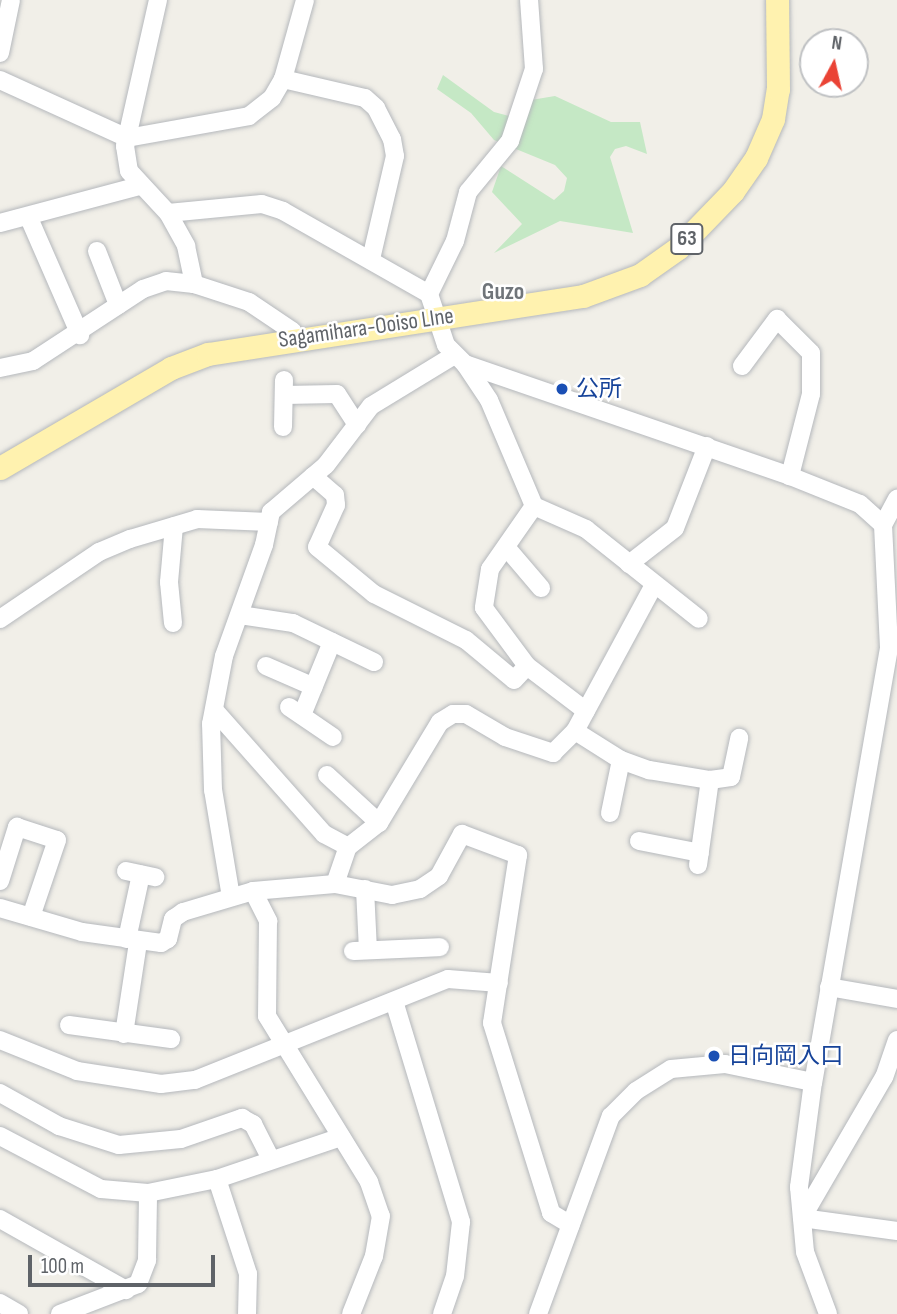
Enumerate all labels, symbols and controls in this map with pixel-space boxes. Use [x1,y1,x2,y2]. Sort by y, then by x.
north arrow [799,28,869,98]
text: N [830,32,843,56]
road number: 63 [670,222,704,256]
district label: Guzo [482,278,524,306]
street label: Sagamihara-Ooiso LIne [277,302,455,354]
place label: 公所 [576,375,622,403]
marker: 公所 [554,381,570,397]
place label: 日向岡入口 [728,1042,843,1070]
marker: 日向岡入口 [706,1048,722,1064]
scale bar [32,1240,219,1284]
text: 100 m [41,1254,84,1279]

